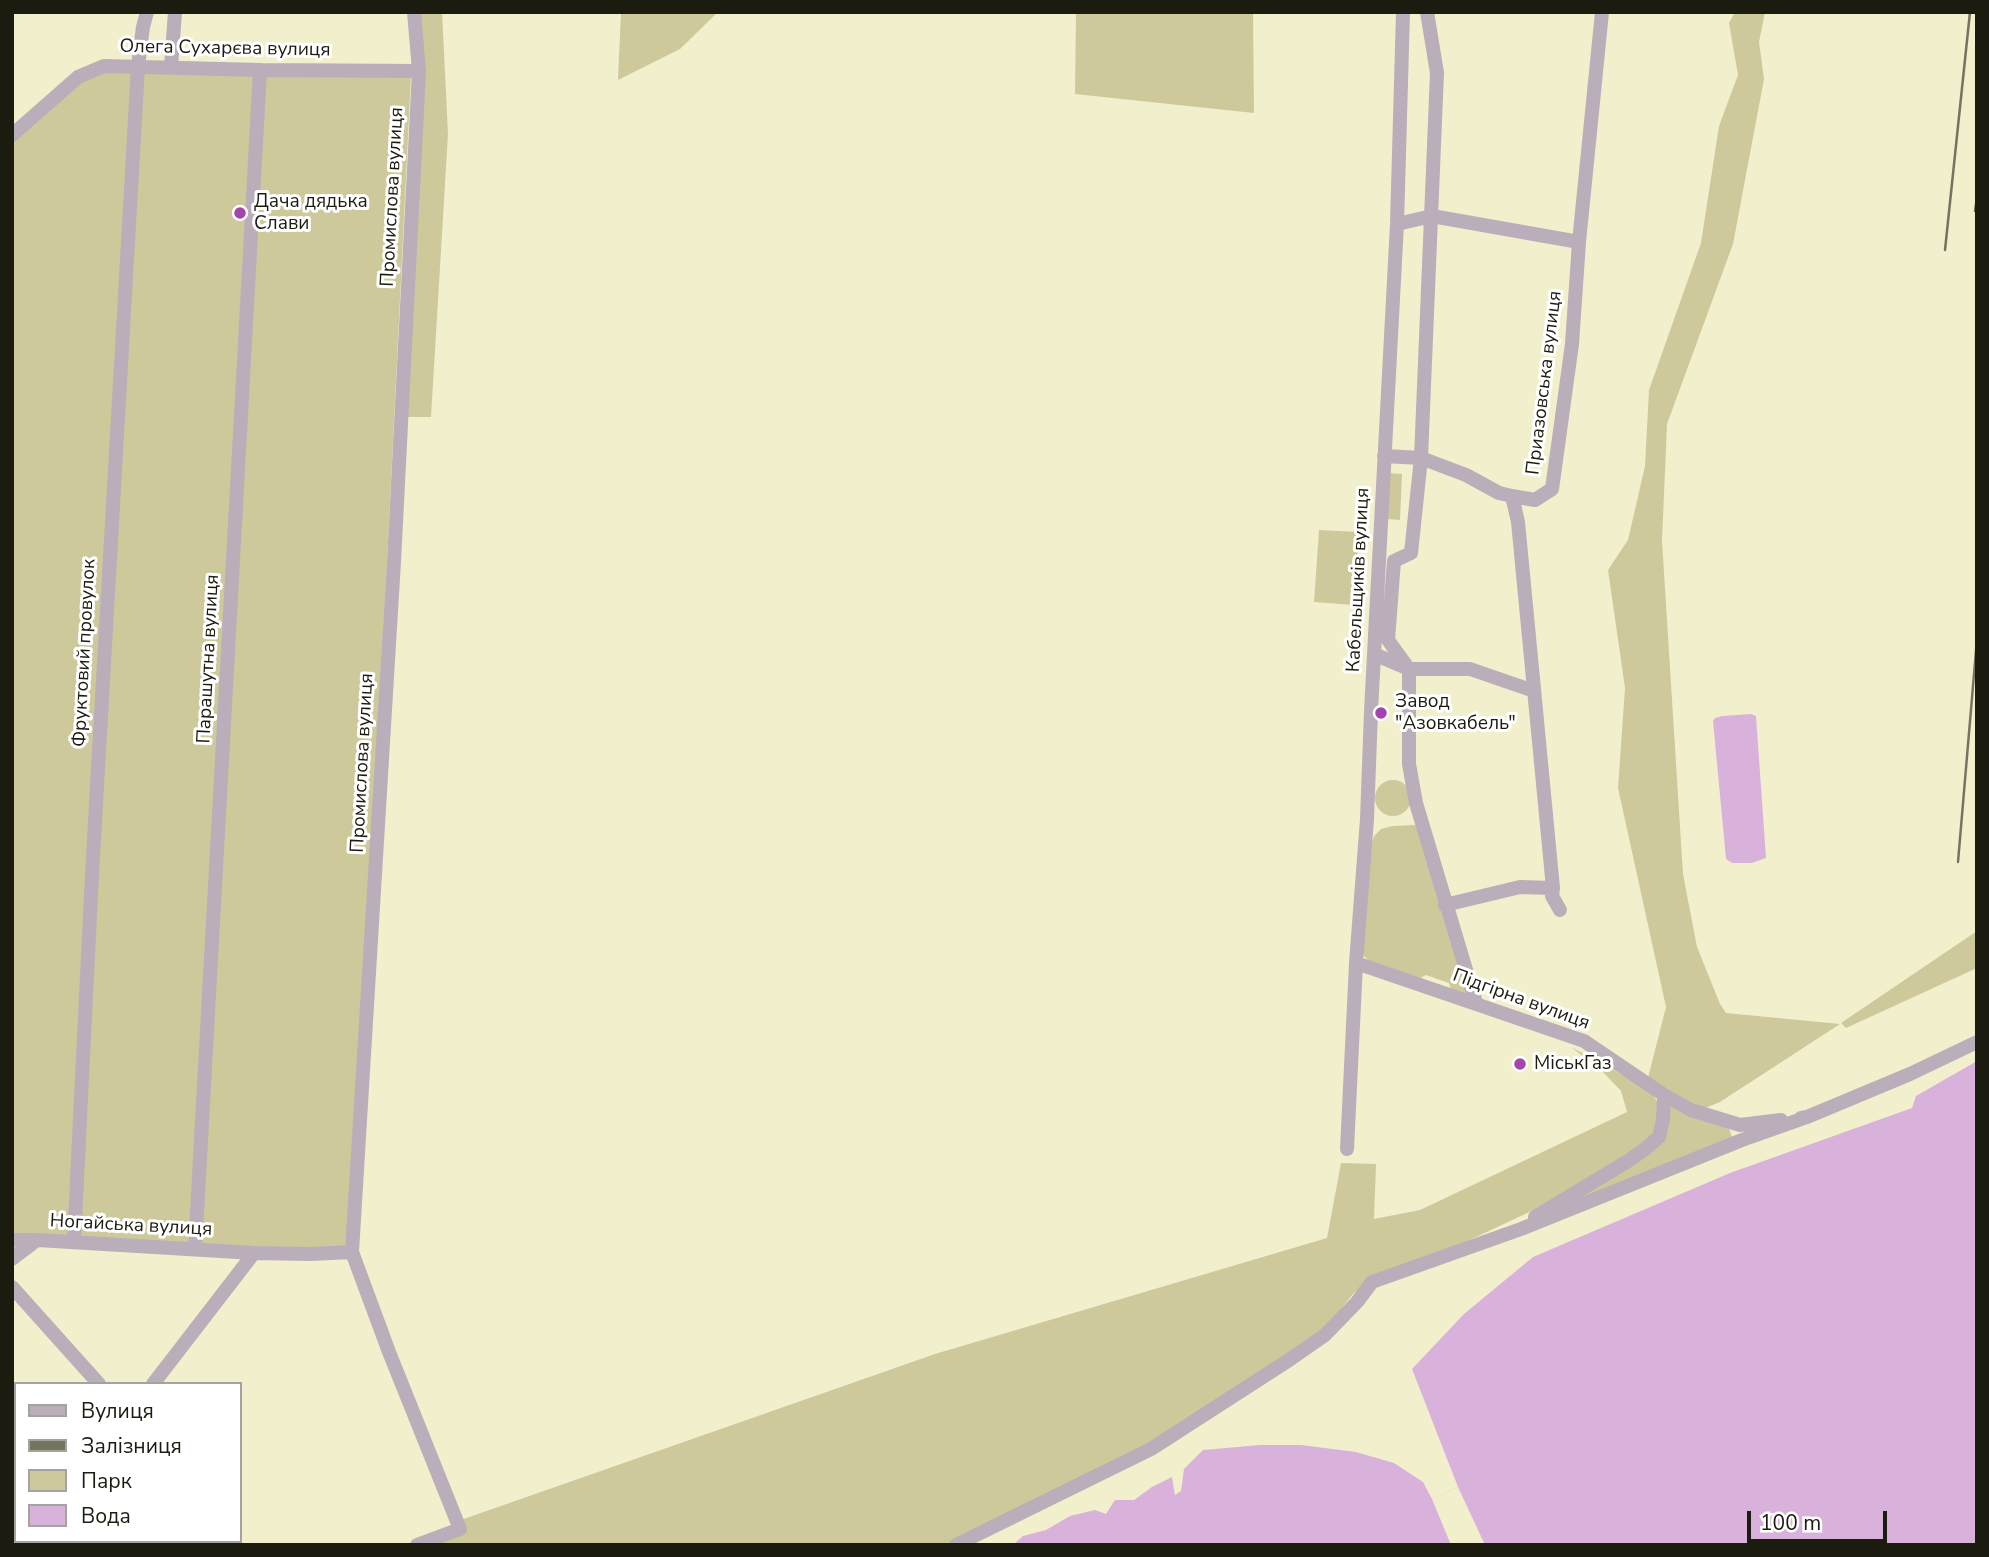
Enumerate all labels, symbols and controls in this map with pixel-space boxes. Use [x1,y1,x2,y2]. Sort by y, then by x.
street label: Олега Сухарєва вулиця [119,36,331,62]
street label: Промислова вулиця [377,107,409,287]
place label: Дача дядька Слави [254,191,368,235]
marker: Дача дядька Слави [232,205,248,221]
street label: Приазовська вулиця [1522,290,1568,476]
street label: Кабельщиків вулиця [1343,487,1375,673]
street label: Фруктовий провулок [69,558,101,748]
street label: Парашутна вулиця [193,574,225,744]
street label: Промислова вулиця [347,673,379,853]
place label: Завод "Азовкабель" [1395,691,1516,735]
marker: Завод "Азовкабель" [1373,705,1389,721]
street label: Підгірна вулиця [1449,965,1593,1035]
place label: МіськГаз [1534,1053,1611,1075]
marker: МіськГаз [1512,1056,1528,1072]
street label: Ногайська вулиця [49,1210,213,1242]
legend [14,1382,242,1543]
text: Вулиця [81,1397,154,1425]
text: Залізниця [81,1432,182,1460]
text: Парк [81,1467,132,1495]
scale bar [1751,1498,1891,1542]
text: Вода [81,1502,131,1530]
text: 100 m [1760,1509,1821,1537]

